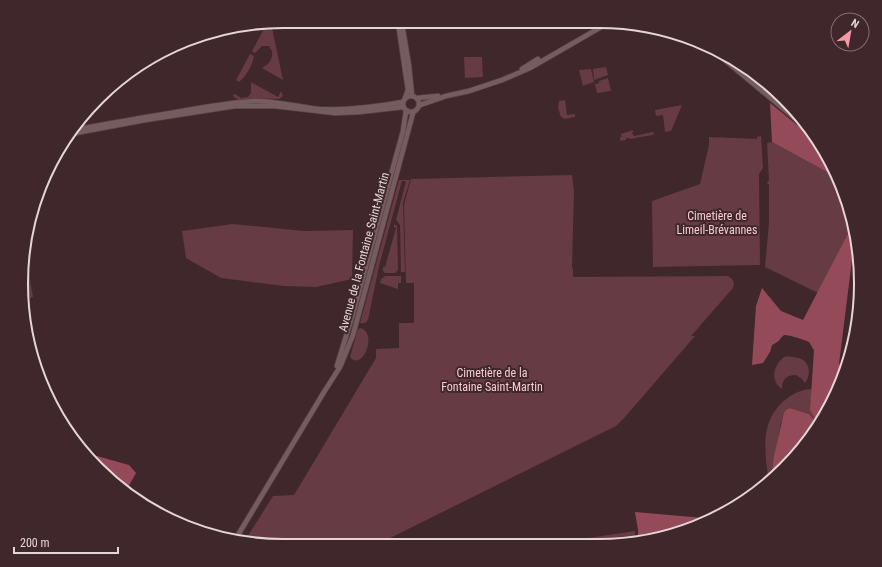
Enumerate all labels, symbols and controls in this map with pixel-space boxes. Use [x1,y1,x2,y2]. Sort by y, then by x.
north arrow [830,12,870,52]
text: N [849,17,861,31]
street label: Avenue de la Fontaine Saint-Martin [336,171,392,333]
park label: Cimetière de Limeil-Brévannes [677,209,757,237]
park label: Cimetière de la Fontaine Saint-Martin [441,366,543,394]
scale bar [14,529,118,555]
text: 200 m [20,536,50,550]

